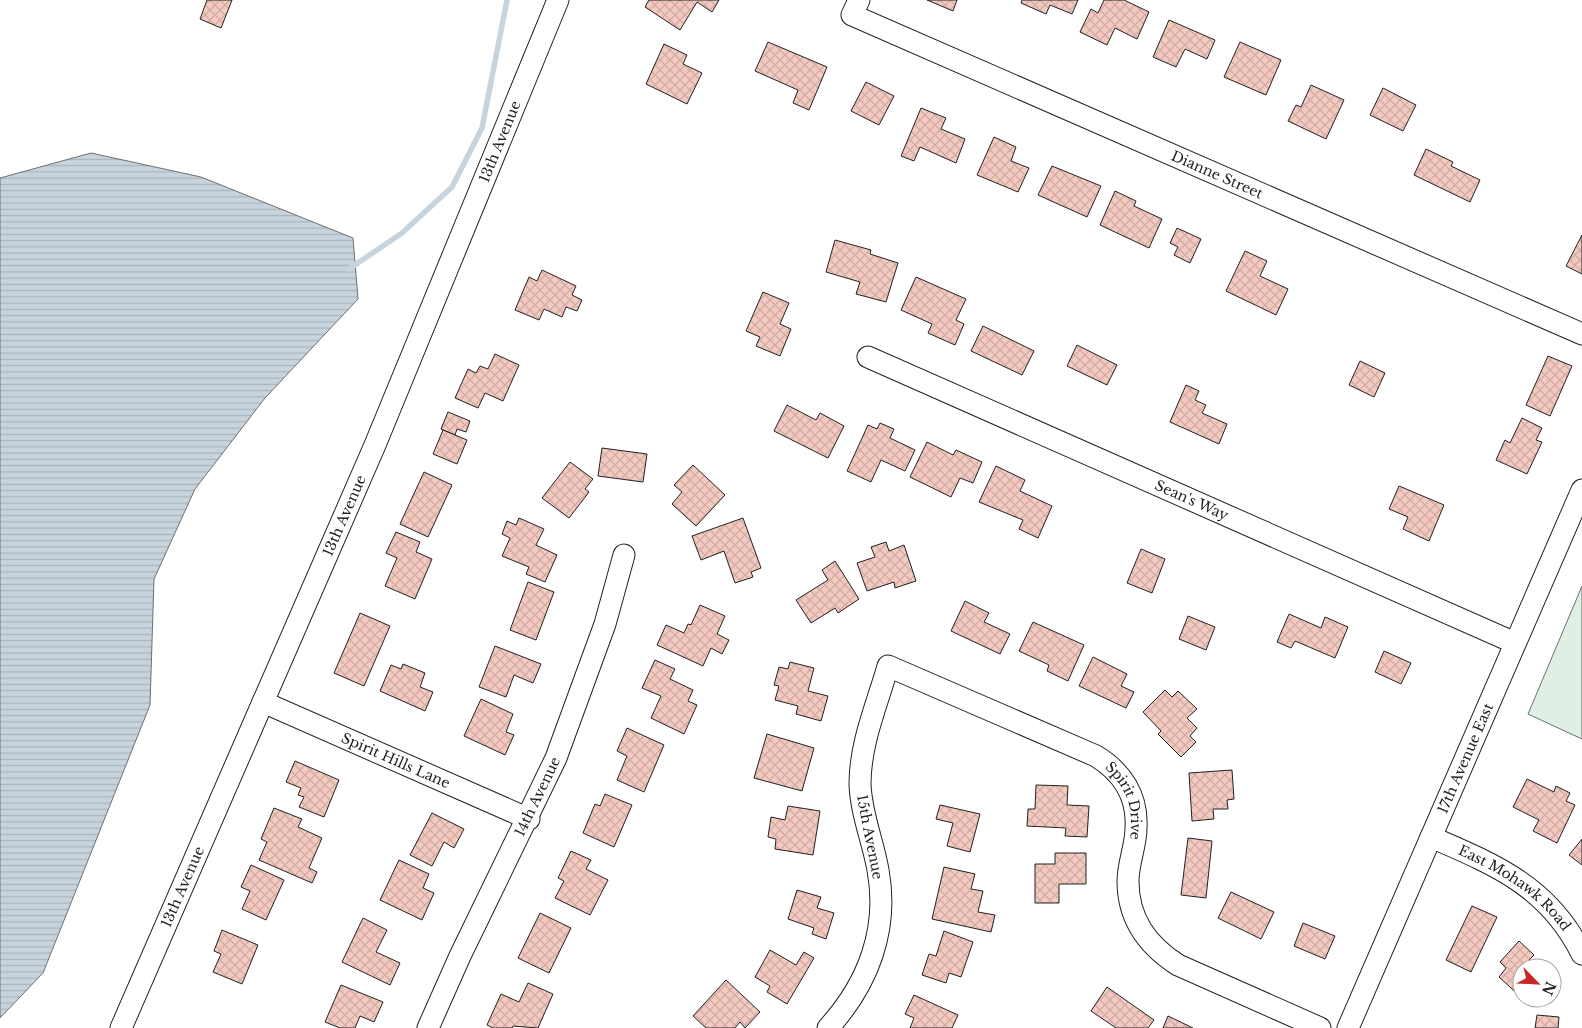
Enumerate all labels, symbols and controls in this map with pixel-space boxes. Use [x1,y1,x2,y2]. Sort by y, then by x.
street label: 13th Avenue [475,98,525,185]
street label: Dianne Street [1168,147,1266,203]
street label: 13th Avenue [319,472,370,559]
street label: Sean's Way [1152,476,1231,524]
street label: 17th Avenue East [1433,700,1497,816]
street label: Spirit Hills Lane [339,729,453,792]
street label: 14th Avenue [510,754,564,839]
street label: Spirit Drive [1102,758,1145,841]
street label: 15th Avenue [853,793,887,881]
street label: East Mohawk Road [1456,841,1575,935]
street label: 13th Avenue [157,844,208,930]
north arrow [1512,958,1562,1008]
text: N [1538,979,1560,998]

